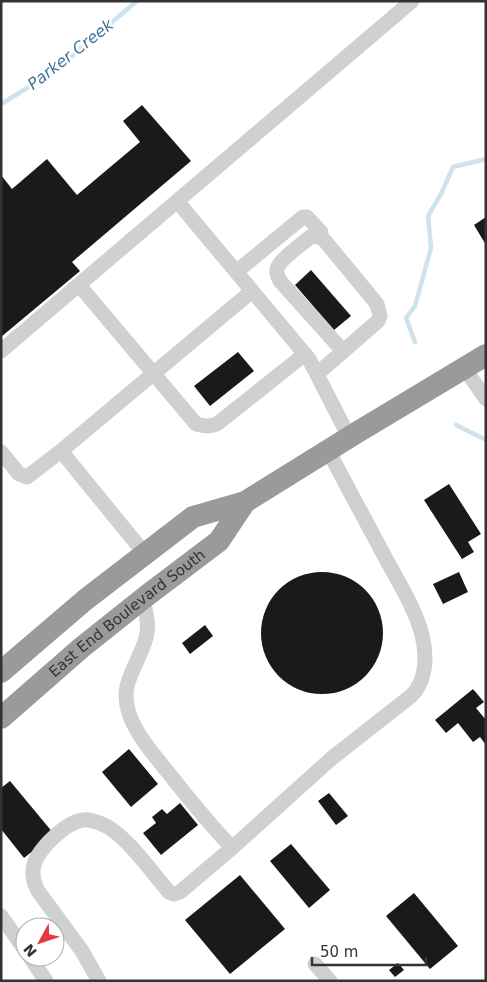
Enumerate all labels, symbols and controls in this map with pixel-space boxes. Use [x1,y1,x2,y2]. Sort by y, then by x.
water label: Parker Creek [24,15,118,94]
street label: East End Boulevard South [45,546,209,681]
north arrow [15,917,65,967]
scale bar [312,934,426,966]
text: N [20,941,40,960]
text: 50 m [320,943,358,961]

